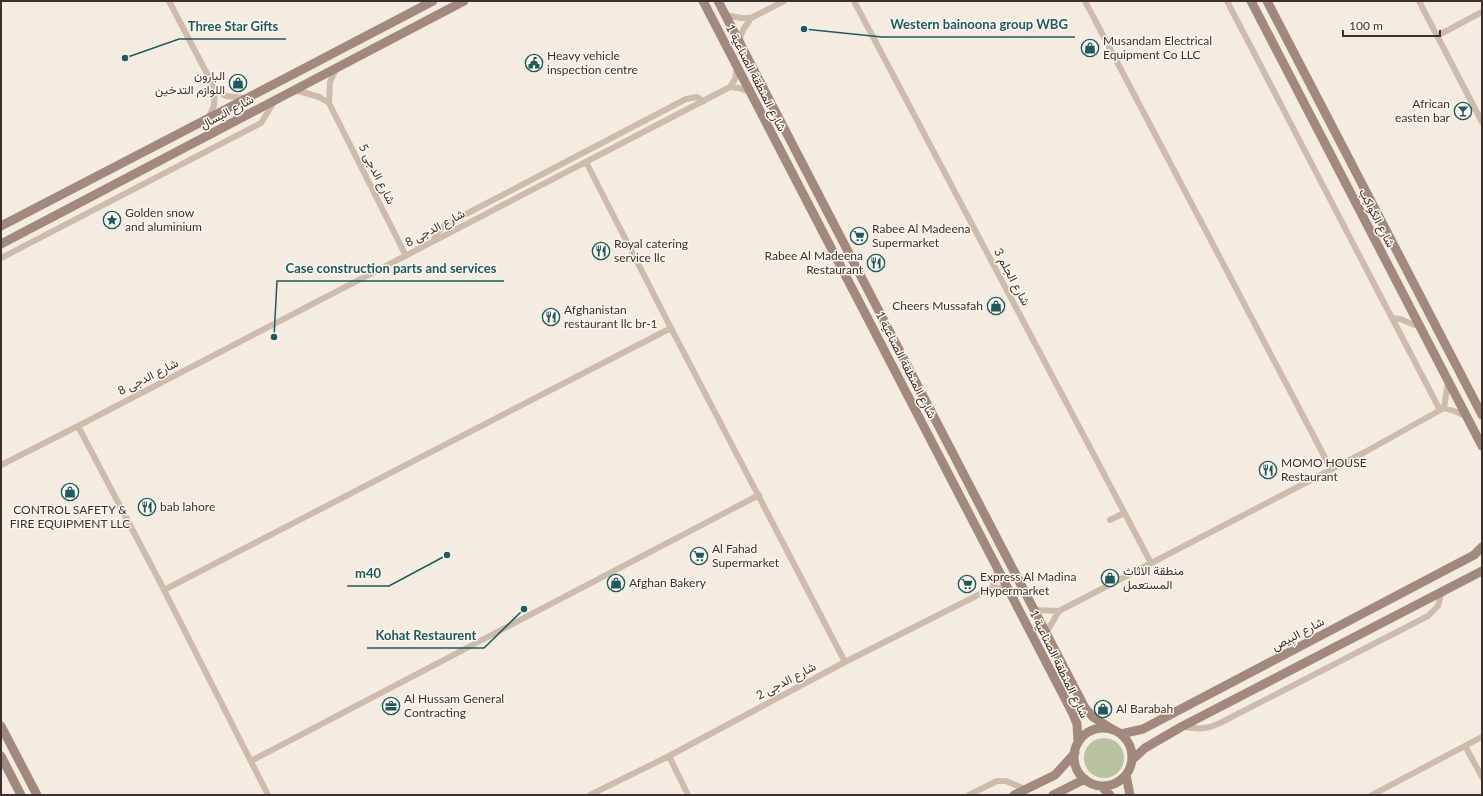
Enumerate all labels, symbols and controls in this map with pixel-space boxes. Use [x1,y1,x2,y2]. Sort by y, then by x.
callout: Western bainoona group WBG [882,12,1075,37]
scale bar [1343,12,1440,38]
callout: Three Star Gifts [179,14,286,39]
text: Western bainoona group WBG [890,16,1068,32]
text: Three Star Gifts [188,18,278,34]
text: 100 m [1349,18,1383,33]
street label: شارع المنطقة الصناعية 1 [721,22,790,135]
place label: Musandam Electrical Equipment Co LLC [1103,33,1212,62]
shop icon: Musandam Electrical Equipment Co LLC [1080,38,1100,58]
place label: Heavy vehicle inspection centre [547,48,638,77]
public building icon: Heavy vehicle inspection centre [524,53,544,73]
place label: البارون اللوازم التدخين [155,68,225,98]
shop icon: البارون اللوازم التدخين [228,73,248,93]
street label: شارع البسال [197,91,257,134]
place label: African easten bar [1395,96,1451,125]
bar icon: African easten bar [1453,101,1473,121]
street label: شارع الدجى 5 [354,141,399,207]
street label: شارع الكَواكِب [1354,186,1399,251]
place label: Golden snow and aluminium [125,205,202,234]
street label: شارع الدجى 8 [402,206,468,251]
place icon: Golden snow and aluminium [102,210,122,230]
place label: Rabee Al Madeena Supermarket [872,221,970,250]
supermarket icon: Rabee Al Madeena Supermarket [849,226,869,246]
place label: Royal catering service llc [614,236,688,265]
restaurant icon: Royal catering service llc [591,241,611,261]
street label: شارع الحِلم 3 [989,245,1034,309]
place label: Rabee Al Madeena Restaurant [765,248,864,277]
restaurant icon: Rabee Al Madeena Restaurant [866,253,886,273]
callout: Case construction parts and services [277,256,504,281]
text: Case construction parts and services [286,260,497,276]
shop icon: Cheers Mussafah [986,296,1006,316]
place label: Cheers Mussafah [892,298,983,313]
place label: Afghanistan restaurant llc br-1 [564,302,658,331]
restaurant icon: Afghanistan restaurant llc br-1 [541,307,561,327]
street label: شارع المنطقة الصناعية 1 [871,309,940,422]
street label: شارع الدجى 8 [115,355,181,400]
place label: MOMO HOUSE Restaurant [1281,455,1367,484]
restaurant icon: MOMO HOUSE Restaurant [1258,460,1278,480]
shop icon: CONTROL SAFETY & FIRE EQUIPMENT LLC [60,482,80,502]
restaurant icon: bab lahore [137,497,157,517]
place label: bab lahore [160,499,215,514]
place label: CONTROL SAFETY & FIRE EQUIPMENT LLC [10,502,130,531]
place label: Al Fahad Supermarket [712,541,780,570]
supermarket icon: Al Fahad Supermarket [689,546,709,566]
callout: m40 [347,561,389,586]
place label: منطقة الاثاث المستعمل [1123,563,1184,593]
text: m40 [355,565,381,581]
shop icon: منطقة الاثاث المستعمل [1100,568,1120,588]
place label: Express Al Madina Hypermarket [980,569,1076,598]
shop icon: Afghan Bakery [606,573,626,593]
supermarket icon: Express Al Madina Hypermarket [957,574,977,594]
place label: Afghan Bakery [629,575,707,590]
street label: شارع المنطقة الصناعية 1 [1025,607,1092,721]
street label: شارع البِيص [1269,614,1327,655]
callout: Kohat Restaurent [367,623,484,648]
text: Kohat Restaurent [376,627,477,643]
street label: شارع الدجى 2 [753,659,819,704]
place label: Al Hussam General Contracting [404,691,504,720]
office icon: Al Hussam General Contracting [381,696,401,716]
shop icon: Al Barabah [1093,699,1113,719]
place label: Al Barabah [1116,701,1173,716]

